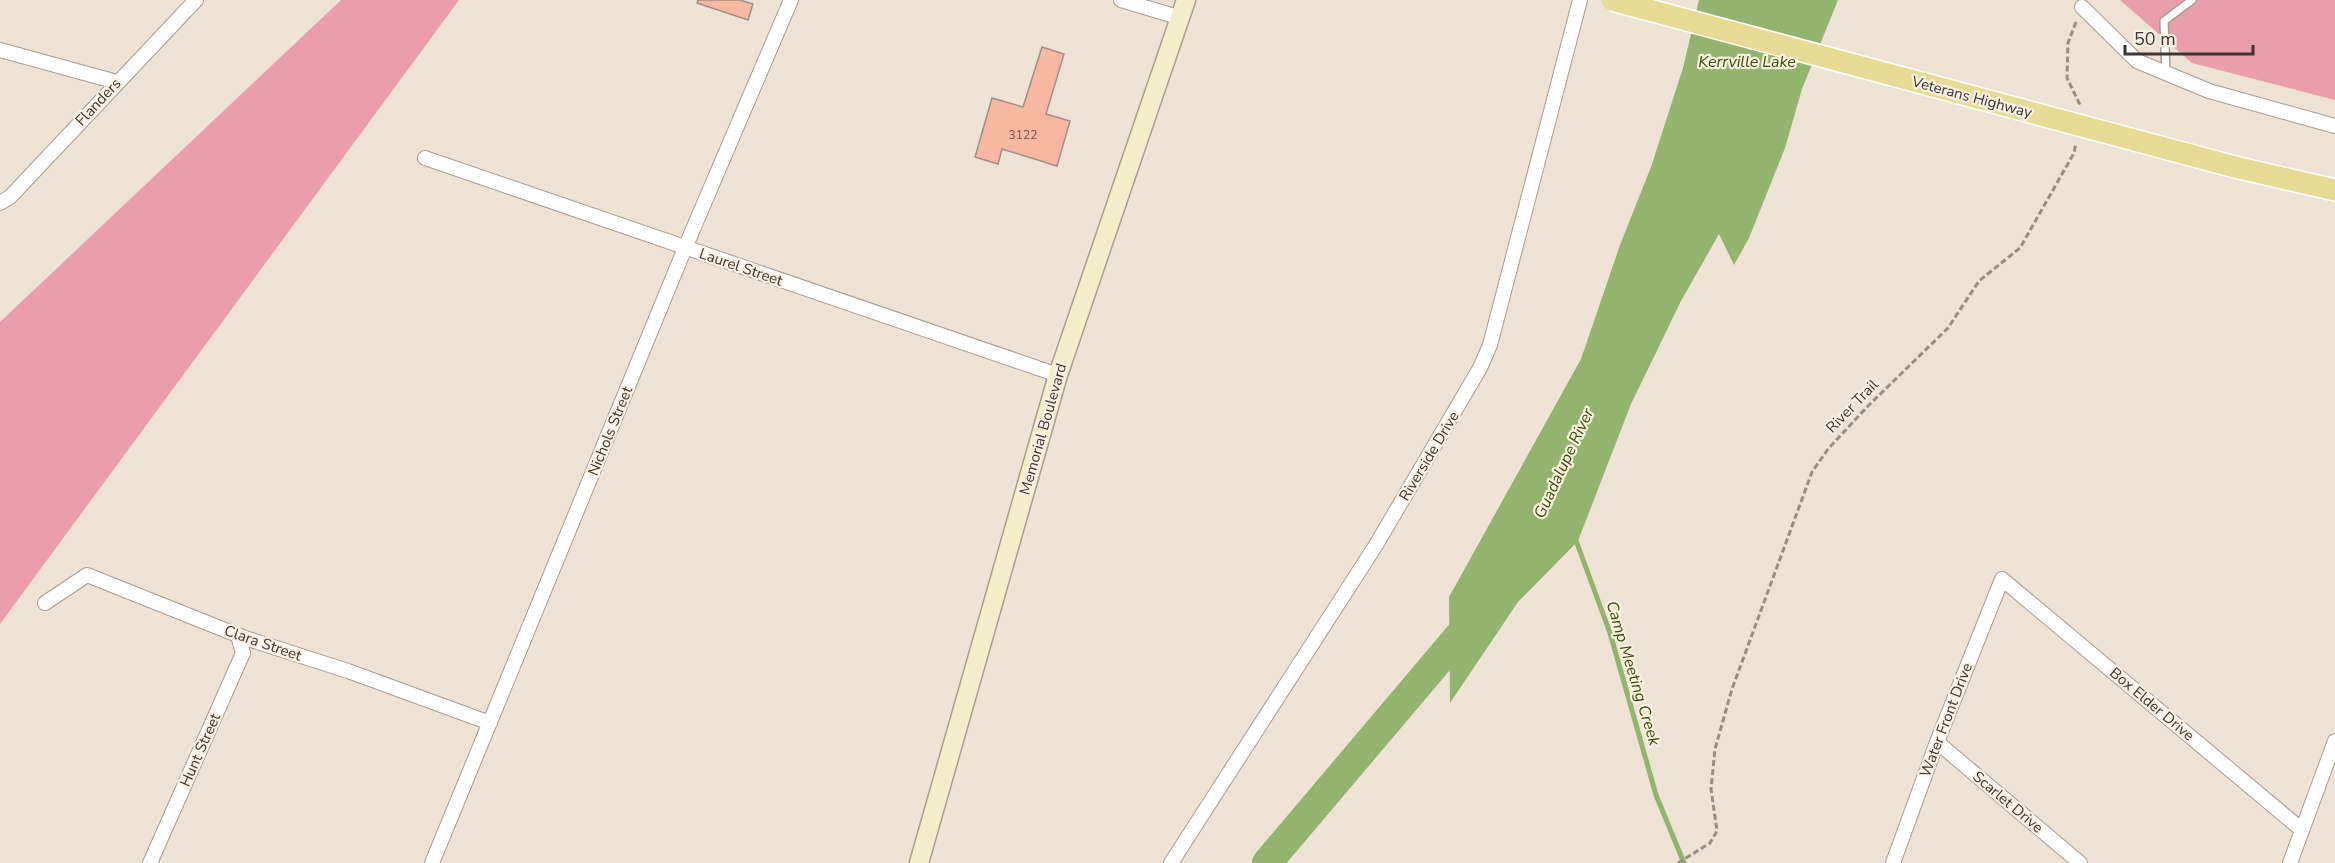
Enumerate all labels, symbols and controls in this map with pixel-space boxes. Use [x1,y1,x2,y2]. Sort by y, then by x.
scale bar [2125,18,2252,56]
text: 50 m [2134,27,2176,51]
water label: Kerrville Lake [1698,51,1796,73]
street label: Veterans Highway [1909,71,2035,123]
street label: Flanders [71,74,125,130]
house number: 3122 [1009,127,1037,143]
street label: Laurel Street [697,243,786,291]
street label: Memorial Boulevard [1015,361,1071,497]
street label: River Trail [1821,374,1883,437]
street label: Nichols Street [583,383,637,479]
water label: Guadalupe River [1529,404,1600,522]
street label: Riverside Drive [1394,407,1464,505]
water label: Camp Meeting Creek [1601,598,1666,749]
street label: Clara Street [222,620,305,666]
street label: Water Front Drive [1915,660,1977,780]
street label: Box Elder Drive [2105,663,2199,745]
street label: Hunt Street [175,709,225,790]
street label: Scarlet Drive [1968,767,2048,837]

